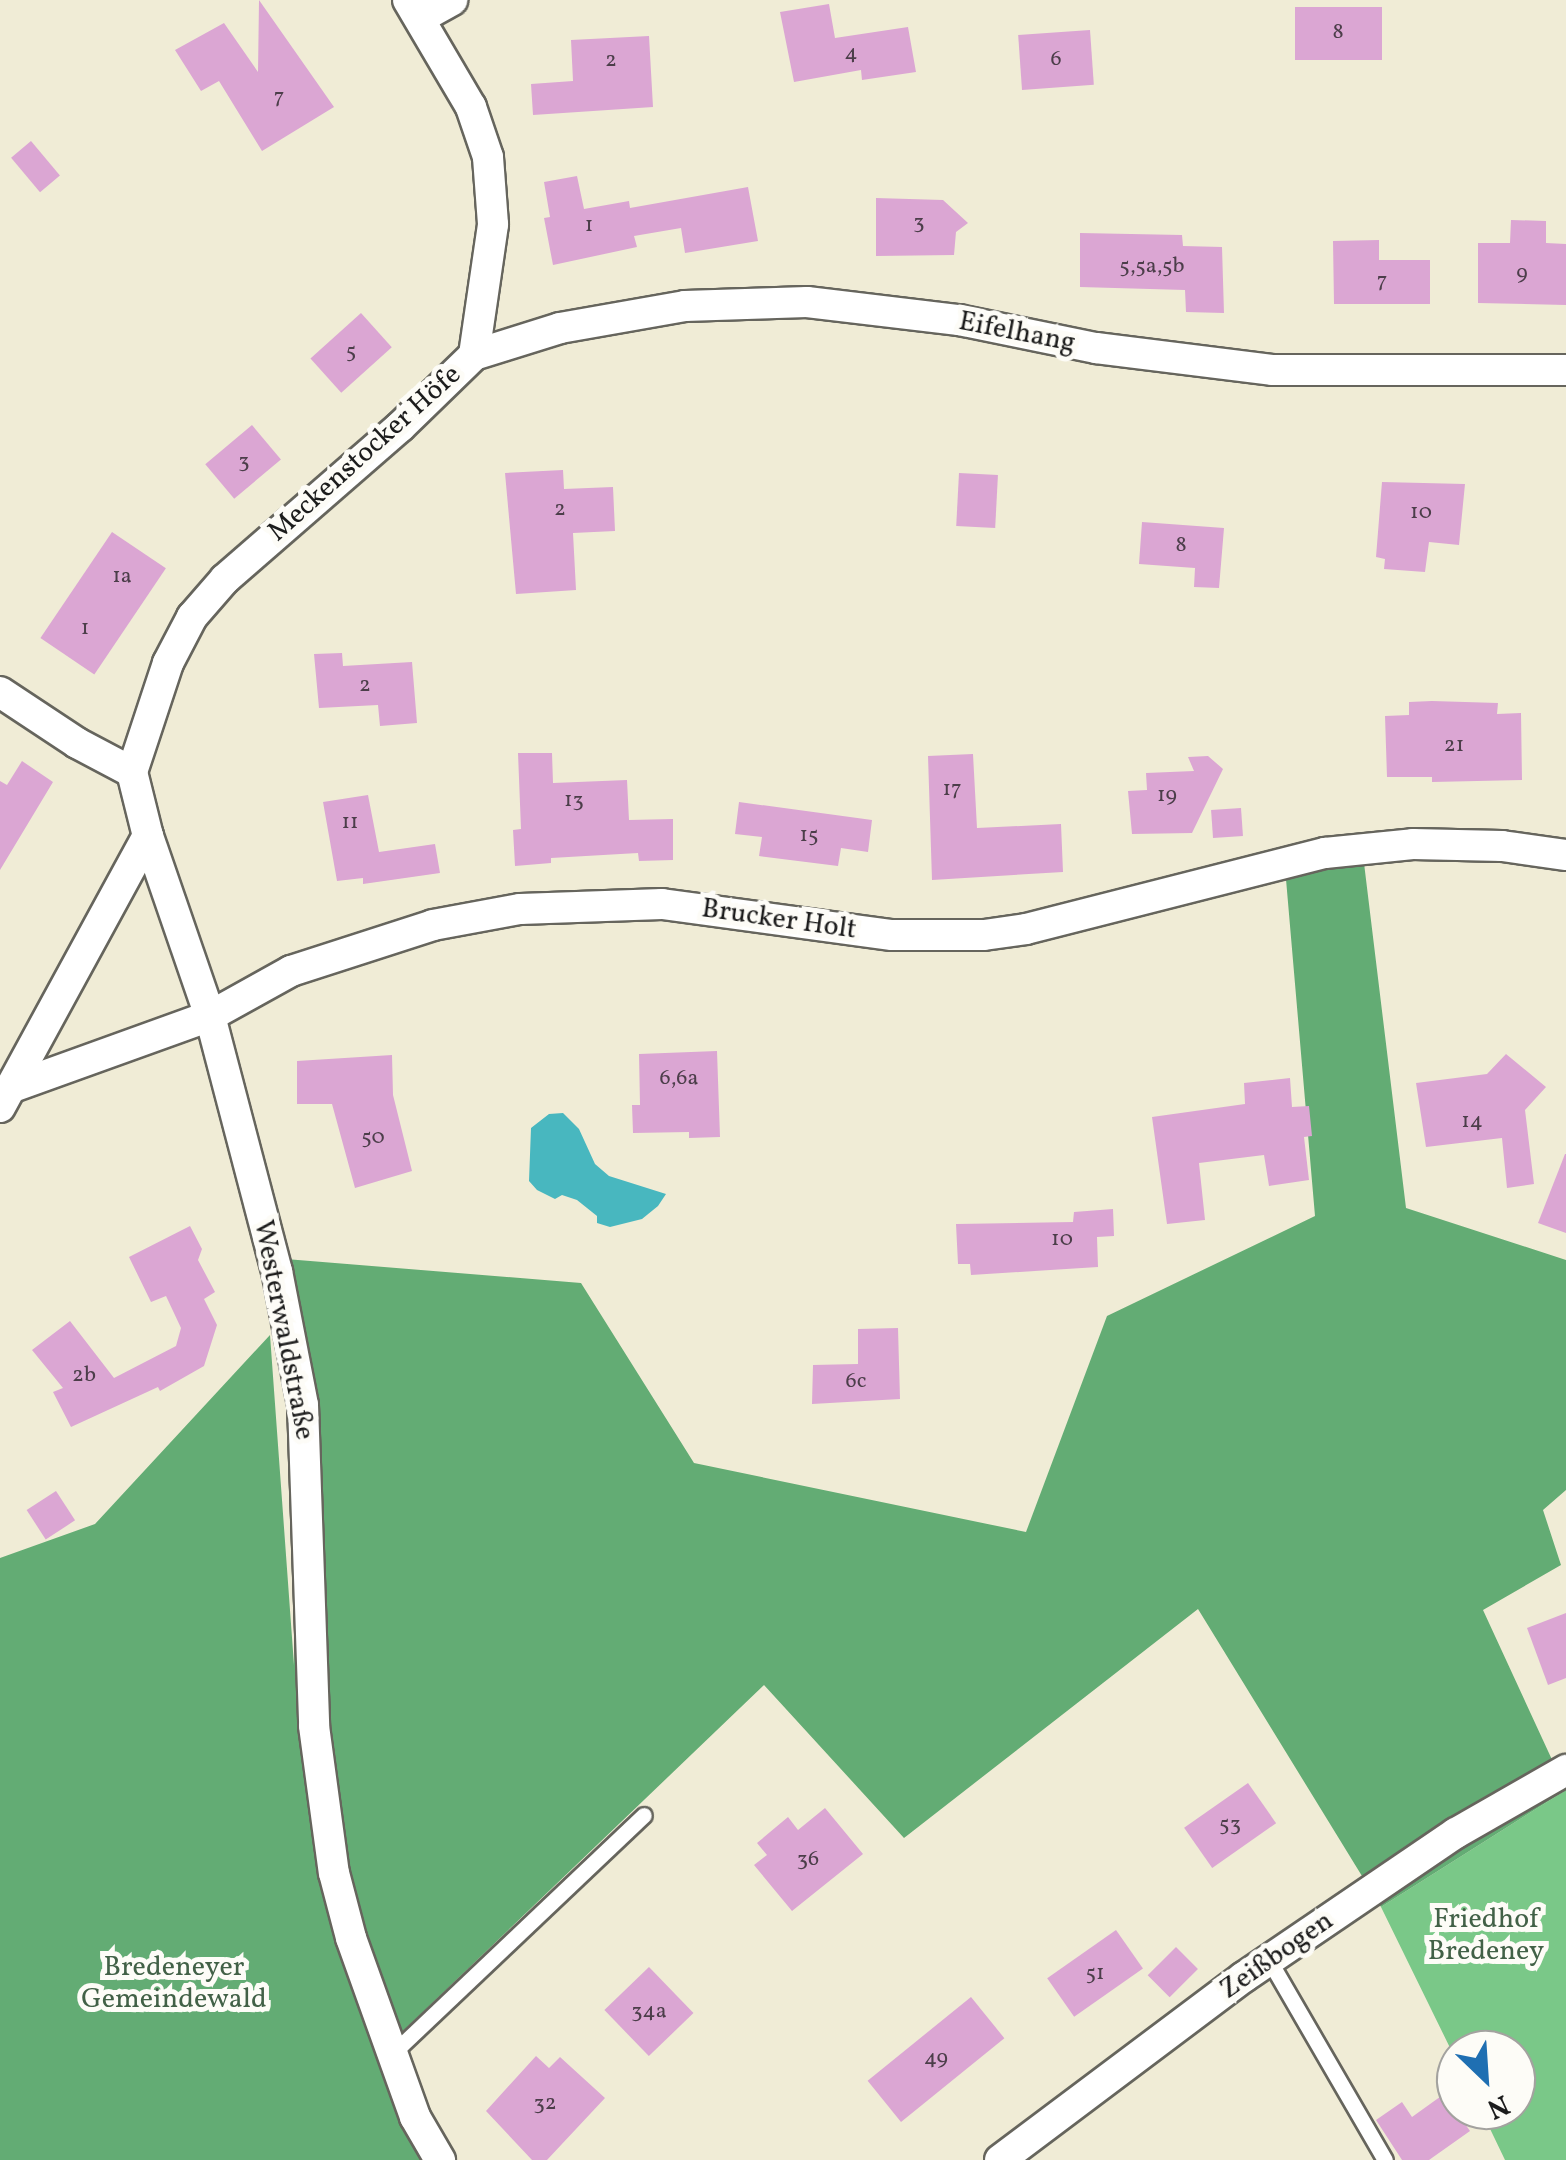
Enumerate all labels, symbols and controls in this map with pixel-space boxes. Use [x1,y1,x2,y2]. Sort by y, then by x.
house number: 8 [1332,20,1344,46]
house number: 4 [844,41,858,67]
house number: 6 [1050,47,1062,73]
house number: 2 [605,48,617,74]
house number: 7 [274,85,284,111]
house number: 3 [913,210,925,236]
house number: 1 [585,213,593,239]
house number: 5,5a,5b [1119,254,1185,280]
house number: 9 [1516,261,1528,287]
house number: 7 [1377,269,1387,295]
street label: Eifelhang [956,305,1078,361]
house number: 5 [346,339,356,365]
street label: Meckenstocker Höfe [262,359,468,549]
house number: 3 [238,449,250,475]
house number: 2 [554,497,566,523]
house number: 10 [1410,500,1432,526]
house number: 8 [1175,533,1187,559]
house number: 1a [112,564,132,590]
house number: 1 [81,616,89,642]
house number: 2 [359,673,371,699]
house number: 21 [1444,733,1464,759]
house number: 17 [942,777,962,803]
house number: 19 [1157,783,1177,809]
house number: 13 [564,788,584,814]
house number: 11 [341,810,359,836]
house number: 15 [799,823,819,849]
street label: Brucker Holt [699,892,859,948]
house number: 6,6a [660,1066,698,1092]
house number: 14 [1461,1109,1483,1135]
house number: 50 [361,1125,385,1151]
street label: Westerwaldstraße [245,1217,321,1443]
house number: 10 [1051,1227,1073,1253]
house number: 2b [72,1363,96,1389]
house number: 6c [846,1369,866,1395]
house number: 53 [1219,1812,1241,1838]
house number: 36 [797,1847,819,1873]
park label: Friedhof Bredeney [1428,1903,1544,1969]
street label: Zeißbogen [1214,1905,1340,2007]
park label: Bredeneyer Gemeindewald [81,1951,267,2017]
house number: 51 [1085,1961,1105,1987]
house number: 34a [631,1999,667,2025]
north arrow [1436,2030,1536,2130]
house number: 49 [924,2046,948,2072]
text: N [1481,2084,1516,2128]
house number: 32 [533,2091,557,2117]

